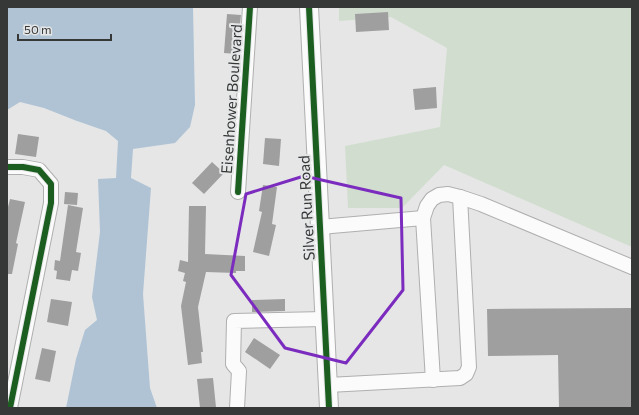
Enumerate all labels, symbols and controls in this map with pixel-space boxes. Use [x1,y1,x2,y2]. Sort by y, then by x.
scale bar [18,16,111,42]
text: 50 m [24,22,52,36]
street label: Eisenhower Boulevard [217,23,245,175]
street label: Silver Run Road [294,155,318,261]

